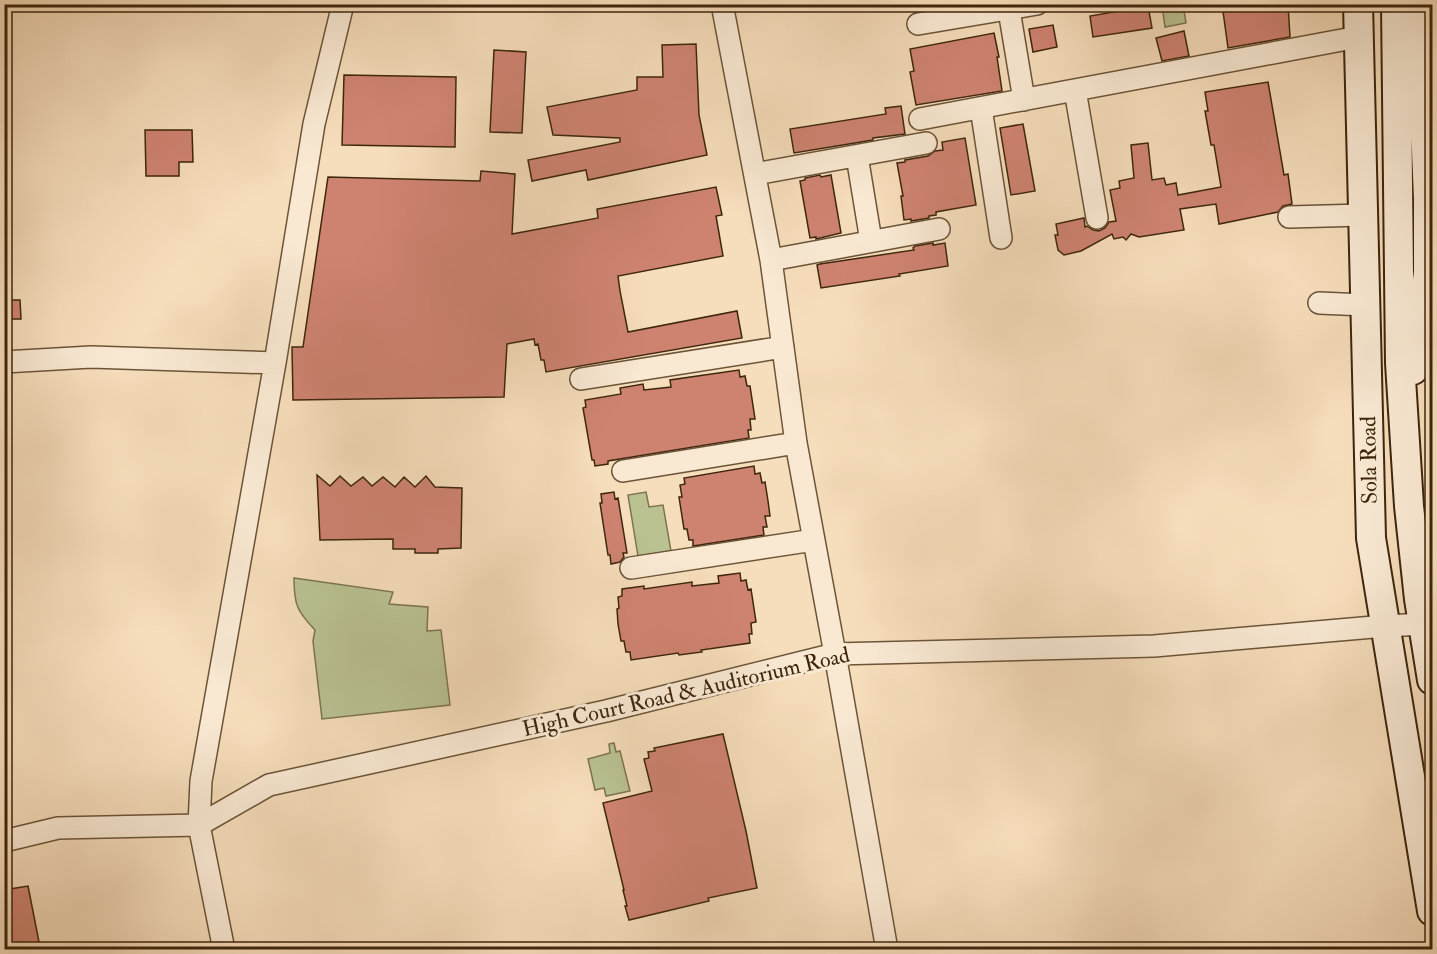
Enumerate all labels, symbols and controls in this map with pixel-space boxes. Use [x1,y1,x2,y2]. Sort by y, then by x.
street label: Sola Road [1354,416,1384,504]
street label: High Court Road & Auditorium Road [520,641,853,743]

